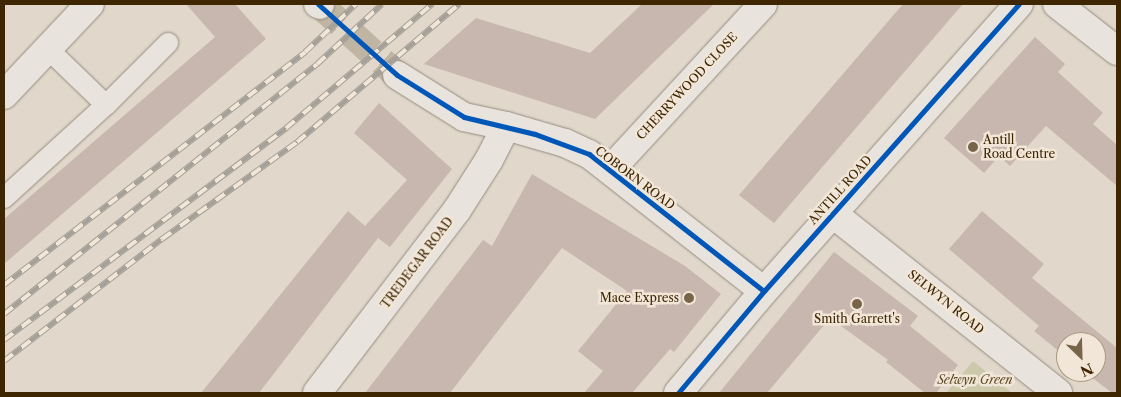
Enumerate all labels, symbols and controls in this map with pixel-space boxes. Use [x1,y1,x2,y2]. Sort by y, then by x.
street label: CHERRYWOOD CLOSE [634,29,740,143]
place label: Antill Road Centre [983,133,1055,161]
marker: Antill Road Centre [967,141,979,153]
street label: COBORN ROAD [592,143,678,213]
street label: ANTILL ROAD [805,152,875,228]
street label: TREDEGAR ROAD [378,214,456,312]
street label: SELWYN ROAD [905,267,987,337]
place label: Mace Express [600,291,679,305]
marker: Mace Express [683,292,695,304]
marker: Smith Garrett's [851,298,863,310]
place label: Smith Garrett's [814,312,900,326]
north arrow [1056,332,1106,382]
text: N [1077,359,1096,380]
park label: Selwyn Green [937,373,1013,387]

